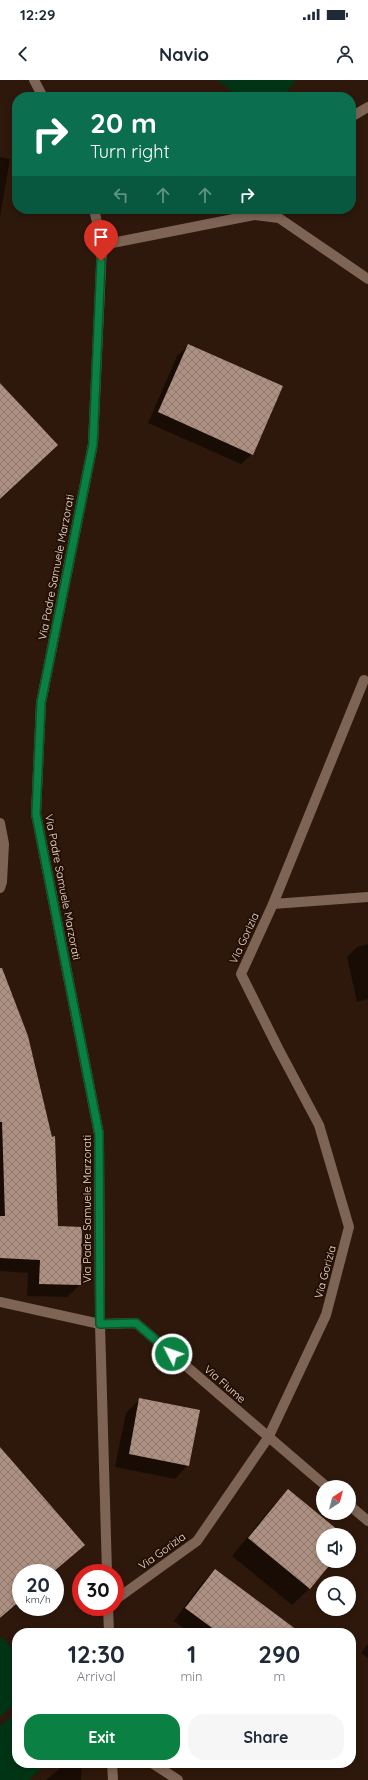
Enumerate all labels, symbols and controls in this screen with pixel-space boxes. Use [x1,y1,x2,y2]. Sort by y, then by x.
text: 12:29 [20,5,56,24]
icon: back [12,43,34,65]
text: Navio [159,43,209,66]
icon: person [334,43,356,65]
text: 20 m [90,105,157,140]
icon: right [24,108,76,160]
text: Turn right [90,140,170,163]
icon: left [110,184,132,206]
icon: ahead [152,184,174,206]
icon: ahead [194,184,216,206]
icon: right [236,184,258,206]
pin [84,220,118,261]
icon: arrive [90,226,112,248]
street label: Via Padre Samuele Marzorati [35,493,77,641]
street label: Via Padre Samuele Marzorati [42,813,84,961]
street label: Via Gorizia [226,910,262,966]
street label: Via Padre Samuele Marzorati [80,1135,94,1283]
street label: Via Gorizia [311,1244,339,1300]
position arrow [151,1333,193,1375]
street label: Via Fiume [201,1362,249,1406]
north arrow [316,1480,356,1520]
map controls [316,1480,356,1616]
button: sound [316,1528,356,1568]
street label: Via Gorizia [136,1529,188,1573]
speed limit sign: 30 [72,1564,124,1616]
text: 20 [26,1572,50,1597]
button: search [316,1576,356,1616]
text: km/h [25,1593,51,1606]
text: 12:30 [68,1639,125,1669]
text: 1 [187,1639,196,1669]
text: 290 [258,1639,300,1669]
text: Arrival [77,1668,116,1684]
text: min [180,1668,203,1684]
text: m [273,1668,285,1684]
button: Exit [24,1714,180,1760]
button: Share [188,1714,344,1760]

